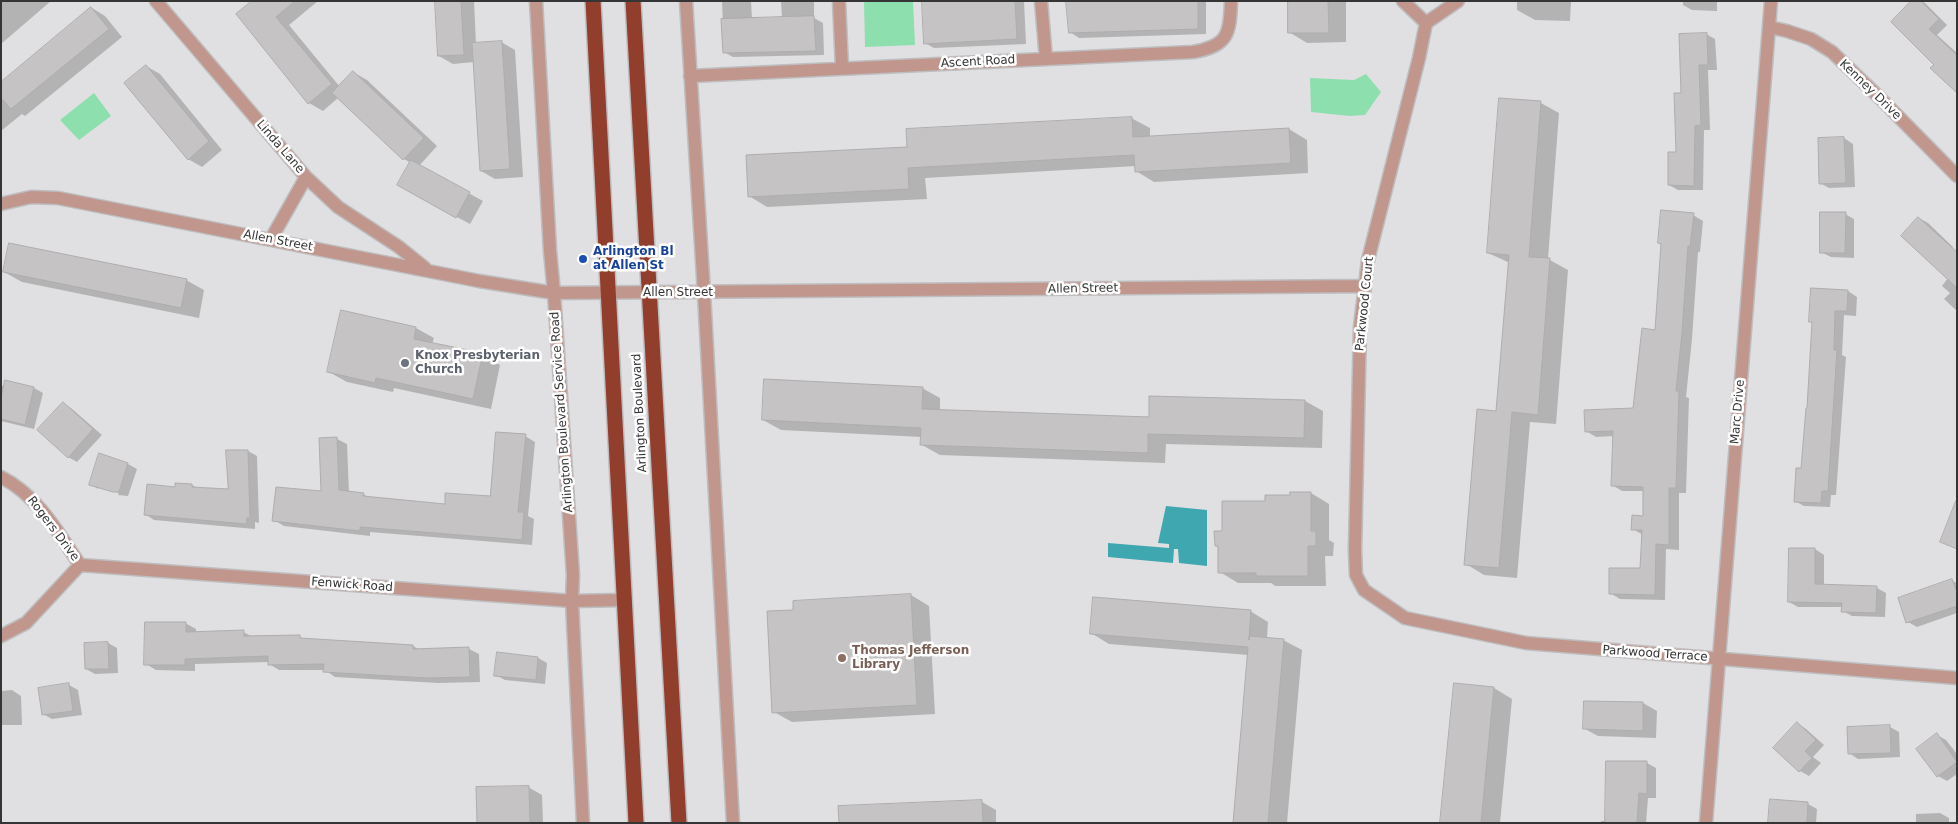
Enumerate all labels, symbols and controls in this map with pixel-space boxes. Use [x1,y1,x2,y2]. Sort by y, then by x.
street label: Ascent Road [940,53,1016,71]
street label: Kenney Drive [1836,57,1904,123]
street label: Linda Lane [253,118,307,176]
street label: Allen Street [242,227,314,255]
place label: Arlington Bl at Allen St [593,245,674,273]
marker: Arlington Bl at Allen St [577,253,589,265]
street label: Parkwood Court [1353,256,1377,352]
street label: Allen Street [1048,281,1118,297]
street label: Allen Street [643,286,713,300]
street label: Arlington Boulevard Service Road [548,311,576,513]
place label: Knox Presbyterian Church [415,349,540,377]
street label: Arlington Boulevard [630,353,650,473]
marker: Knox Presbyterian Church [399,357,411,369]
street label: Marc Drive [1728,379,1748,445]
street label: Rogers Drive [24,494,82,564]
street label: Fenwick Road [311,575,393,595]
street label: Parkwood Terrace [1602,643,1708,665]
place label: Thomas Jefferson Library [852,644,969,672]
marker: Thomas Jefferson Library [836,652,848,664]

